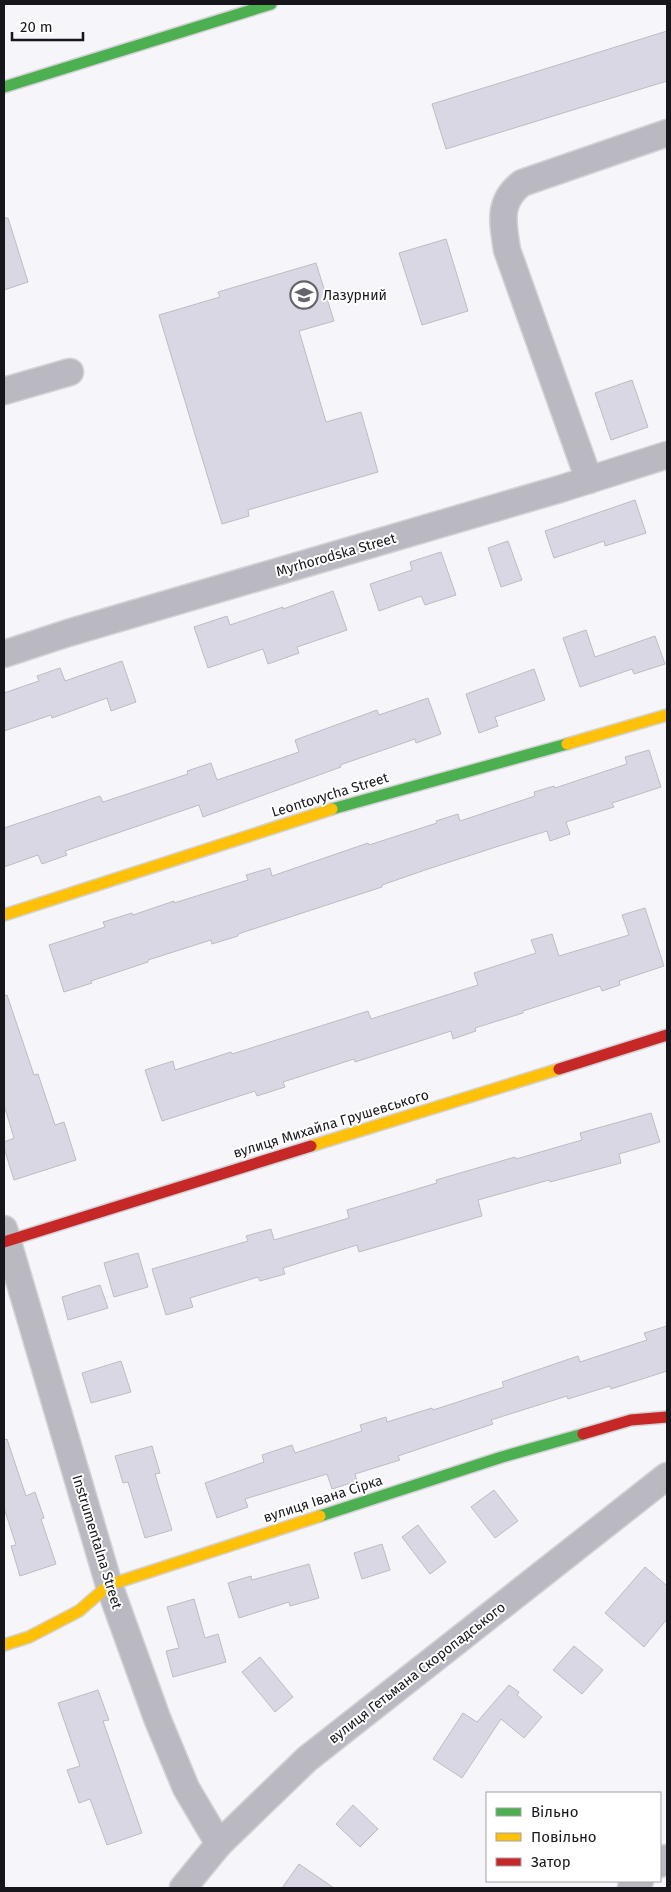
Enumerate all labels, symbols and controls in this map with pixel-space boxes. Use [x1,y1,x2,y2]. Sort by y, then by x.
scale bar [12,10,84,42]
text: 20 m [20,18,53,36]
school or university icon: Лазурний [289,280,319,310]
place label: Лазурний [323,287,387,304]
street label: Myrhorodska Street [274,529,399,580]
street label: Leontovycha Street [269,769,391,821]
street label: вулиця Михайла Грушевського [231,1086,431,1162]
street label: вулиця Івана Сірка [261,1472,385,1526]
street label: Instrumentalna Street [68,1473,126,1612]
street label: вулиця Гетьмана Скоропадського [325,1599,509,1747]
legend [486,1792,661,1882]
text: Вільно [531,1803,578,1821]
text: Повільно [531,1828,597,1846]
text: Затор [531,1853,571,1871]

